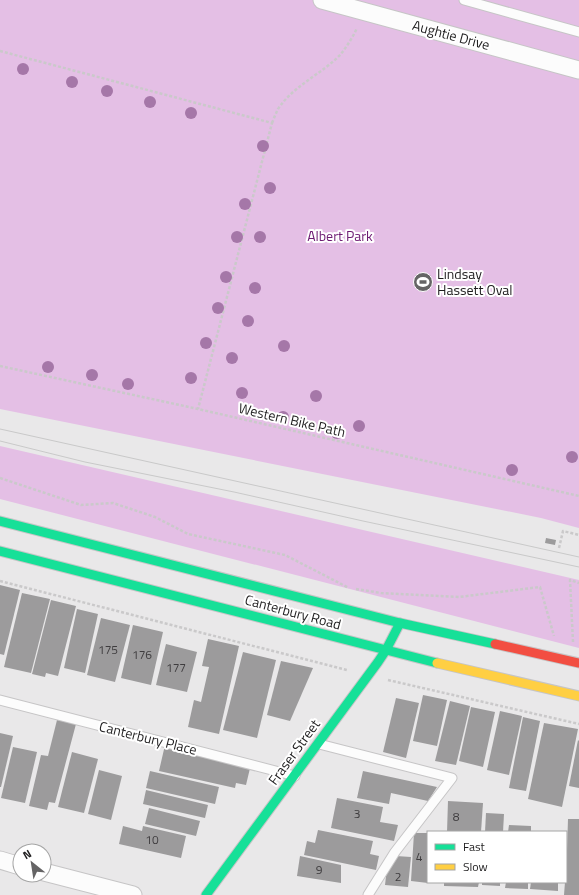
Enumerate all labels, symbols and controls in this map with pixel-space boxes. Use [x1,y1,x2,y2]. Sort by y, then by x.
street label: Aughtie Drive [410,14,492,55]
park label: Albert Park [307,225,373,246]
place label: Lindsay Hassett Oval [437,263,513,300]
sports icon: Lindsay Hassett Oval [412,271,434,293]
street label: Western Bike Path [237,397,348,442]
street label: Canterbury Road [243,589,344,634]
house number: 175 [98,640,118,659]
house number: 176 [132,645,152,664]
house number: 177 [166,658,186,677]
street label: Canterbury Place [97,715,199,760]
street label: Fraser Street [263,715,325,789]
house number: 3 [354,804,360,823]
house number: 8 [453,807,460,826]
house number: 10 [145,830,159,849]
legend [427,831,567,883]
text: Fast [463,837,486,856]
north arrow [12,843,52,883]
text: N [20,846,34,863]
house number: 4 [416,847,423,866]
text: Slow [463,857,488,876]
house number: 9 [316,860,323,879]
house number: 2 [395,867,401,886]

